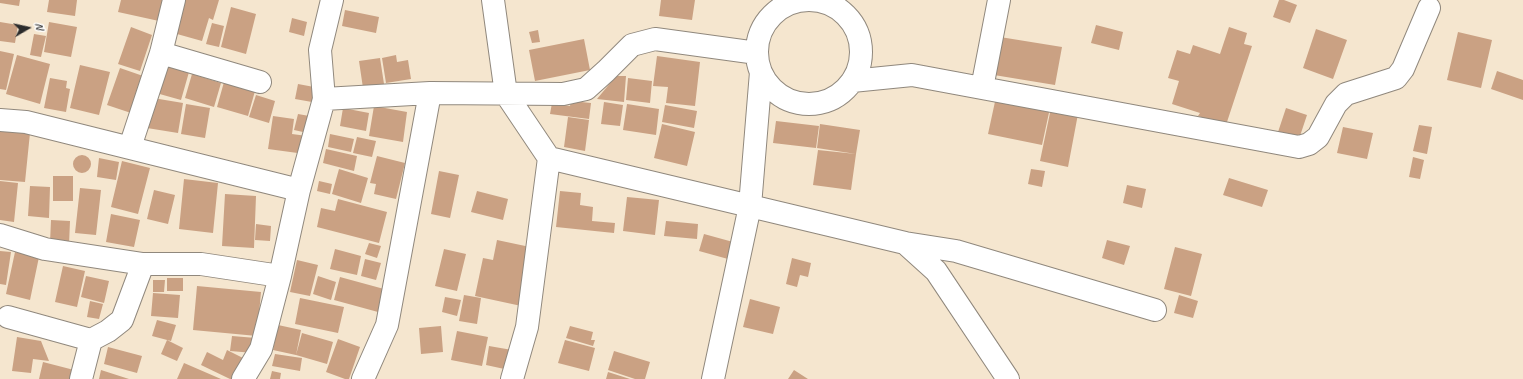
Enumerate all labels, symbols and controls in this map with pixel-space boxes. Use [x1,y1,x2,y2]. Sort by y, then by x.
north arrow [8,8,48,48]
text: N [32,22,47,31]

